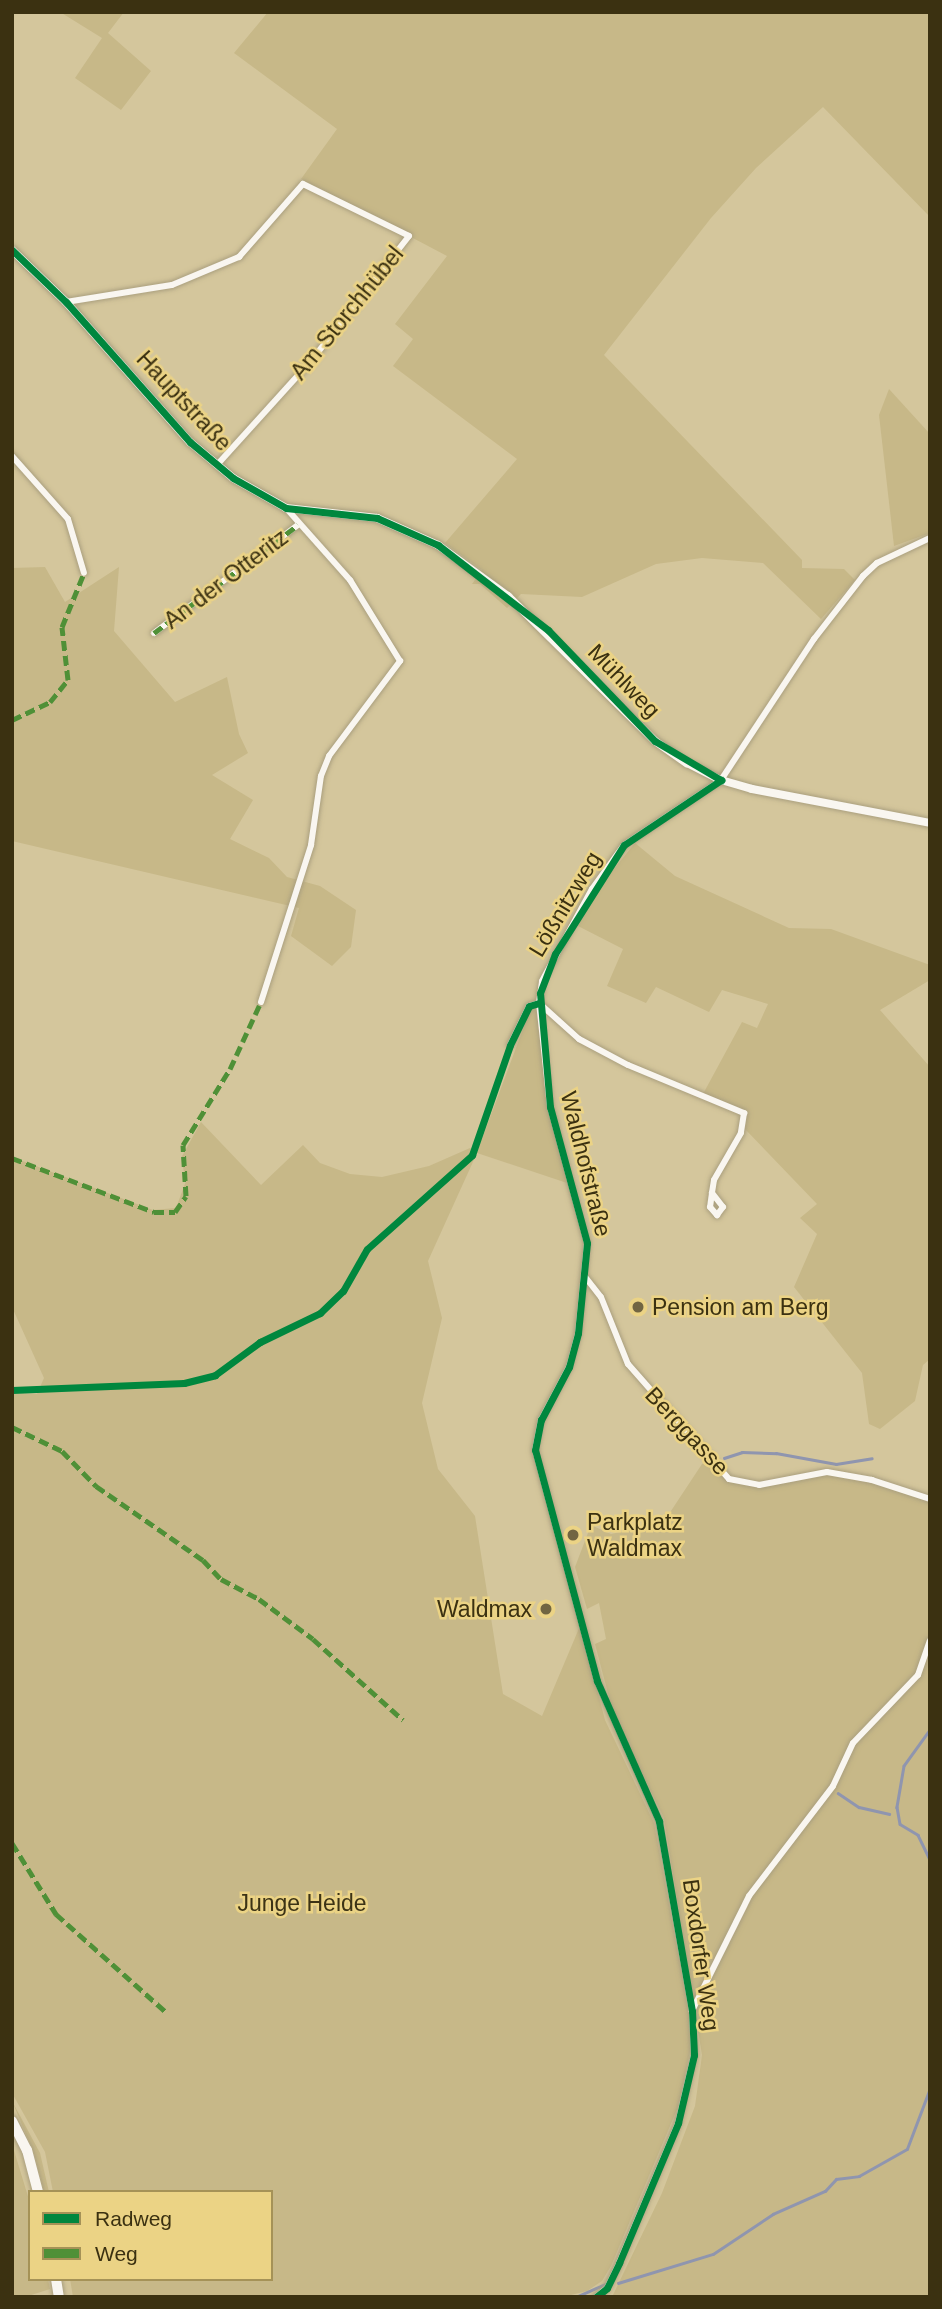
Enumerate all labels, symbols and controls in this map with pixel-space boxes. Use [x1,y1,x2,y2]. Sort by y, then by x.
street label: Am Storchhübel [285,241,409,385]
street label: Hauptstraße [131,345,237,457]
street label: An der Otteritz [158,523,294,635]
street label: Mühlweg [582,638,666,724]
street label: Lößnitzweg [523,846,607,962]
street label: Waldhofstraße [555,1089,617,1239]
place label: Pension am Berg [652,1293,828,1321]
marker: Pension am Berg [630,1299,646,1315]
street label: Berggasse [639,1381,735,1481]
place label: Parkplatz Waldmax [587,1508,683,1562]
marker: Parkplatz Waldmax [565,1527,581,1543]
place label: Waldmax [437,1595,532,1623]
marker: Waldmax [538,1601,554,1617]
street label: Boxdorfer Weg [677,1877,725,2033]
park label: Junge Heide [237,1889,367,1917]
legend [28,2190,273,2281]
text: Radweg [95,2207,172,2230]
text: Weg [95,2242,138,2265]

